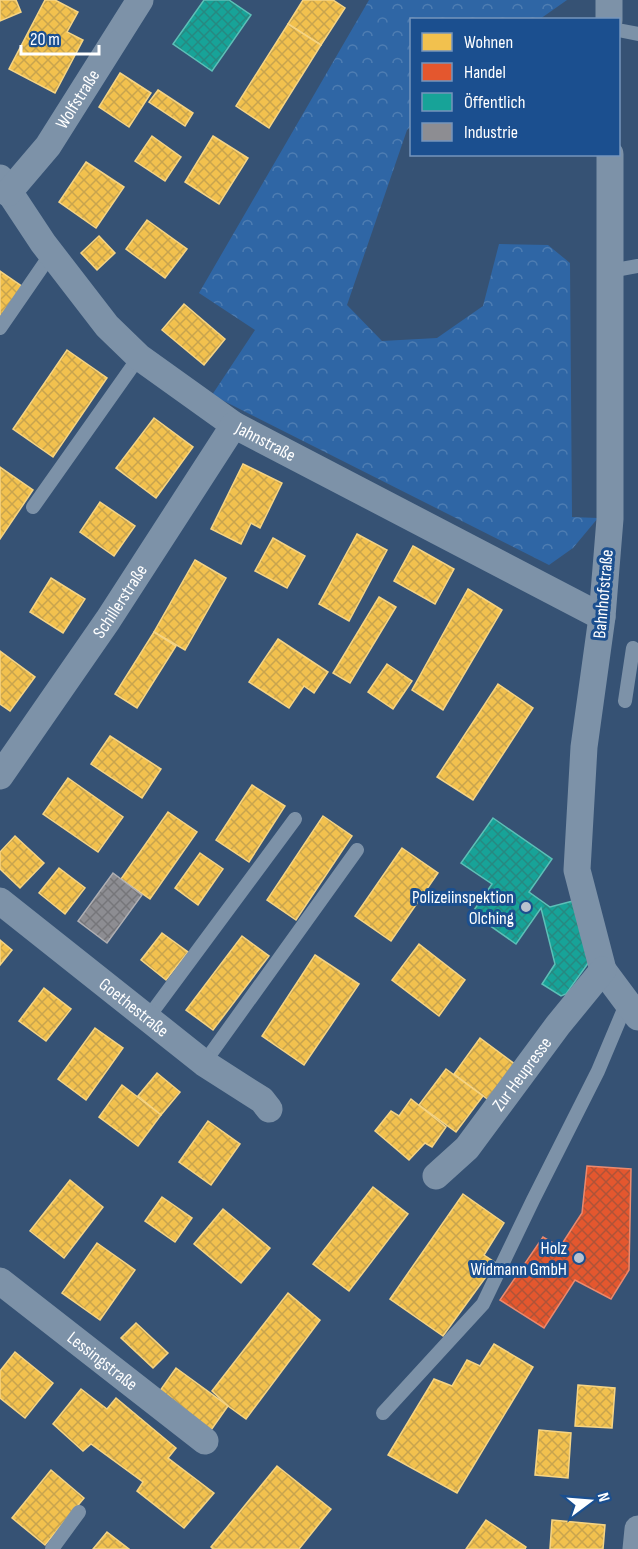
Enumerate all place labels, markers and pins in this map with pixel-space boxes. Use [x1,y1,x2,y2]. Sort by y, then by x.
place label: Polizeiinspektion Olching [412,887,514,929]
marker: Polizeiinspektion Olching [519,900,533,914]
place label: Holz Widmann GmbH [470,1238,568,1280]
marker: Holz Widmann GmbH [572,1251,586,1265]

